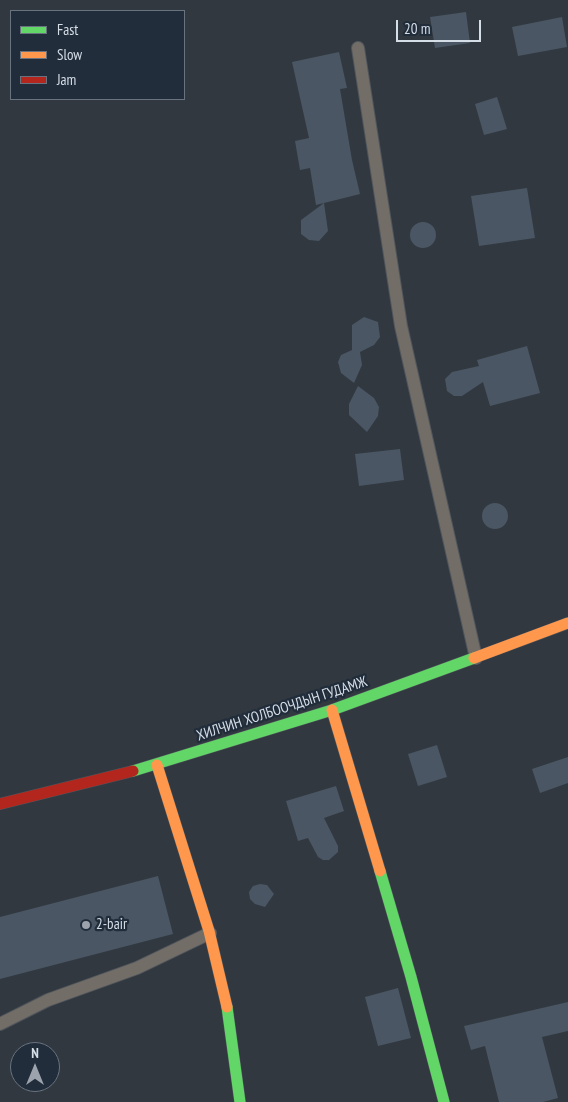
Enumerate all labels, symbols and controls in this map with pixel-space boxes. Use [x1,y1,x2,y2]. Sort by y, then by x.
legend [10,10,185,100]
scale bar [398,10,483,42]
text: 20 m [404,19,430,38]
text: Fast [57,20,78,39]
text: Slow [57,45,82,64]
text: Jam [57,70,76,89]
street label: ХИЛЧИН ХОЛБООЧДЫН ГУДАМЖ [194,673,370,745]
place label: 2-bair [96,916,127,934]
marker: 2-bair [80,919,92,931]
north arrow [10,1042,60,1092]
text: N [31,1044,39,1062]

